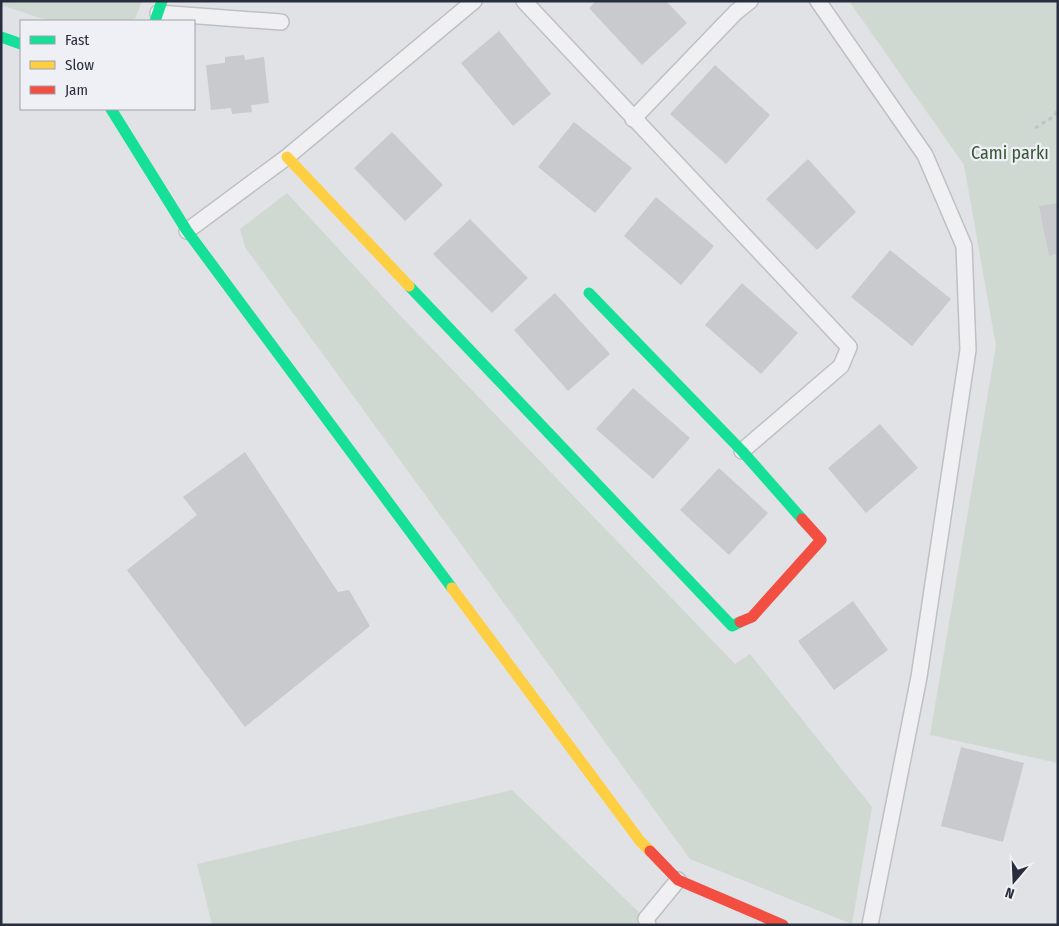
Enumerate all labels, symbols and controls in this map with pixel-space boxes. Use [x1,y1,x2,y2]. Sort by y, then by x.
legend [20,20,195,110]
text: Fast [65,31,89,49]
text: Slow [65,56,94,74]
text: Jam [65,81,88,99]
park label: Cami parkı [971,142,1049,164]
north arrow [989,856,1039,906]
text: N [1003,883,1017,902]

